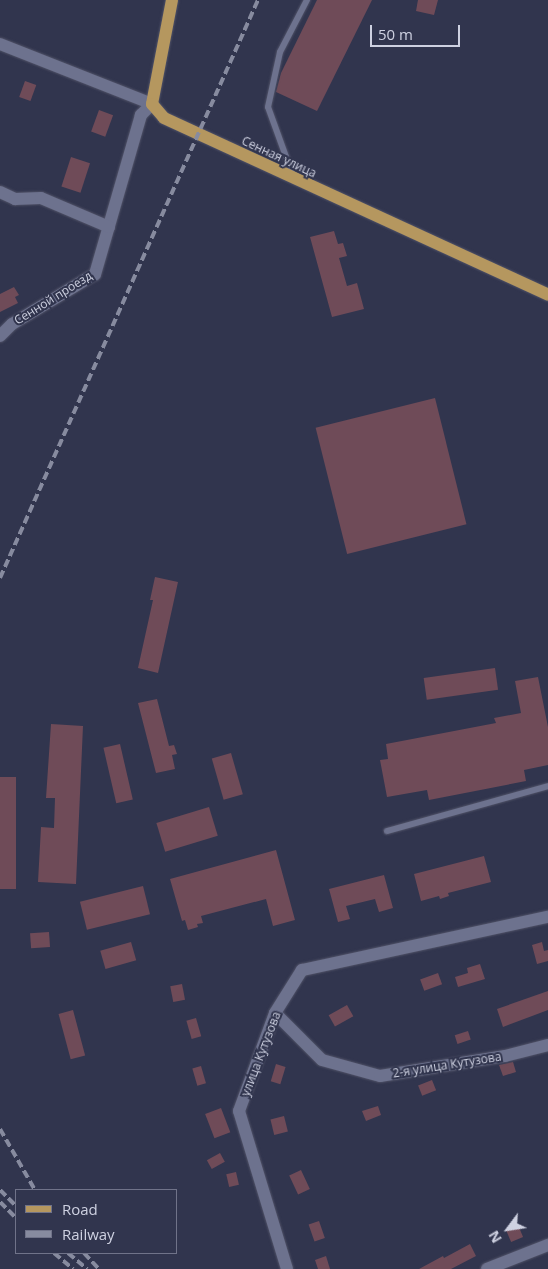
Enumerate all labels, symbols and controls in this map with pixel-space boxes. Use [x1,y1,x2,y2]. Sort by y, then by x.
scale bar [373,15,463,47]
text: 50 m [378,24,413,44]
street label: Сенная улица [239,133,319,181]
street label: Сенной проезд [11,268,95,328]
street label: улица Кутузова [238,1010,284,1098]
street label: 2-я улица Кутузова [392,1049,502,1081]
legend [15,1189,178,1254]
text: Road [62,1199,98,1219]
north arrow [483,1204,533,1254]
text: Railway [62,1224,115,1244]
text: N [484,1227,506,1247]

